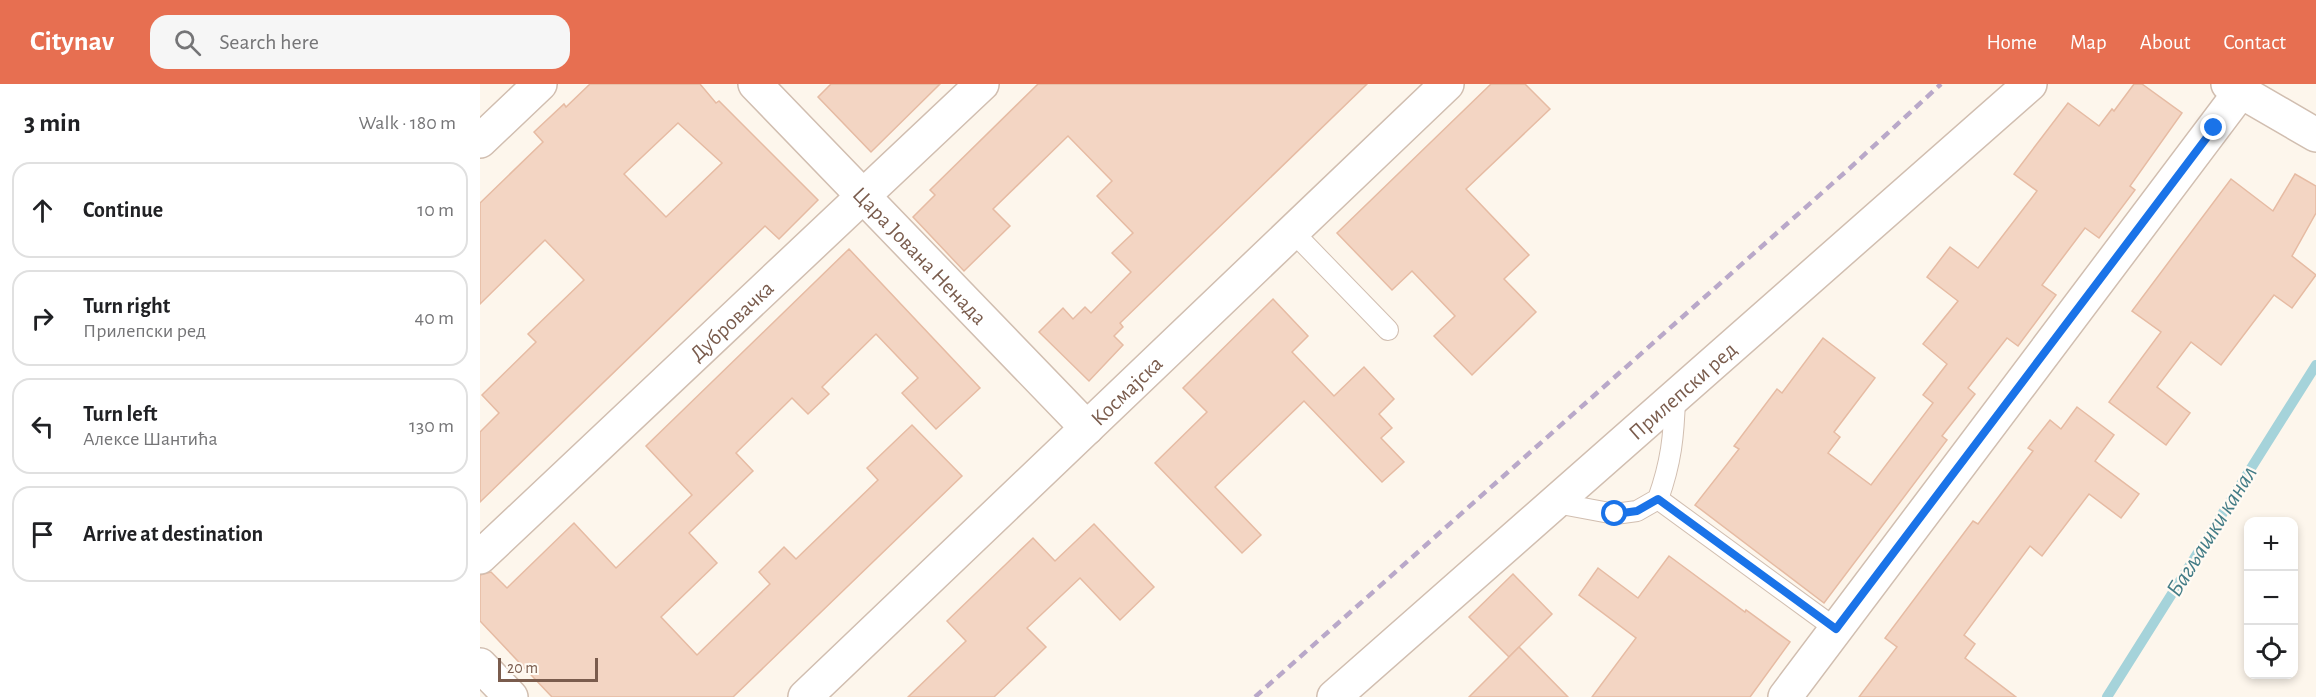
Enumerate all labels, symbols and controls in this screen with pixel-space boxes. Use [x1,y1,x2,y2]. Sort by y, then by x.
search box [150,15,570,69]
icon: search [171,26,204,59]
text: Citynav [30,28,114,56]
text: Search here [219,31,319,53]
text: Home [1986,32,2037,53]
text: Map [2070,32,2107,53]
text: About [2140,32,2190,53]
text: Contact [2223,32,2286,53]
text: 3 min [24,110,81,136]
text: Walk · 180 m [359,113,456,133]
route end [2200,114,2226,140]
street label: Цара Јована Ненада [848,183,991,329]
icon: ahead [26,194,59,227]
text: Continue [83,199,163,221]
text: 10 m [417,200,454,220]
street label: Дубровачка [686,277,778,365]
text: Turn right [83,295,170,317]
icon: right [26,302,59,335]
text: 40 m [415,308,454,328]
text: Прилепски ред [83,321,206,341]
street label: Прилепски ред [1625,338,1741,444]
street label: Космајска [1087,352,1167,430]
text: Turn left [83,403,157,425]
icon: left [26,410,59,443]
text: 130 m [409,416,454,436]
text: Алексе Шантића [83,429,218,449]
water label: Багљашки канал [2162,462,2262,601]
route start [1601,500,1627,526]
map controls [2244,517,2298,679]
button: + [2244,517,2298,571]
icon: arrive [26,518,59,551]
text: Arrive at destination [83,523,263,545]
button: − [2244,571,2298,625]
button: locate [2244,625,2298,679]
scale bar [498,655,598,682]
text: 20 m [507,660,538,676]

